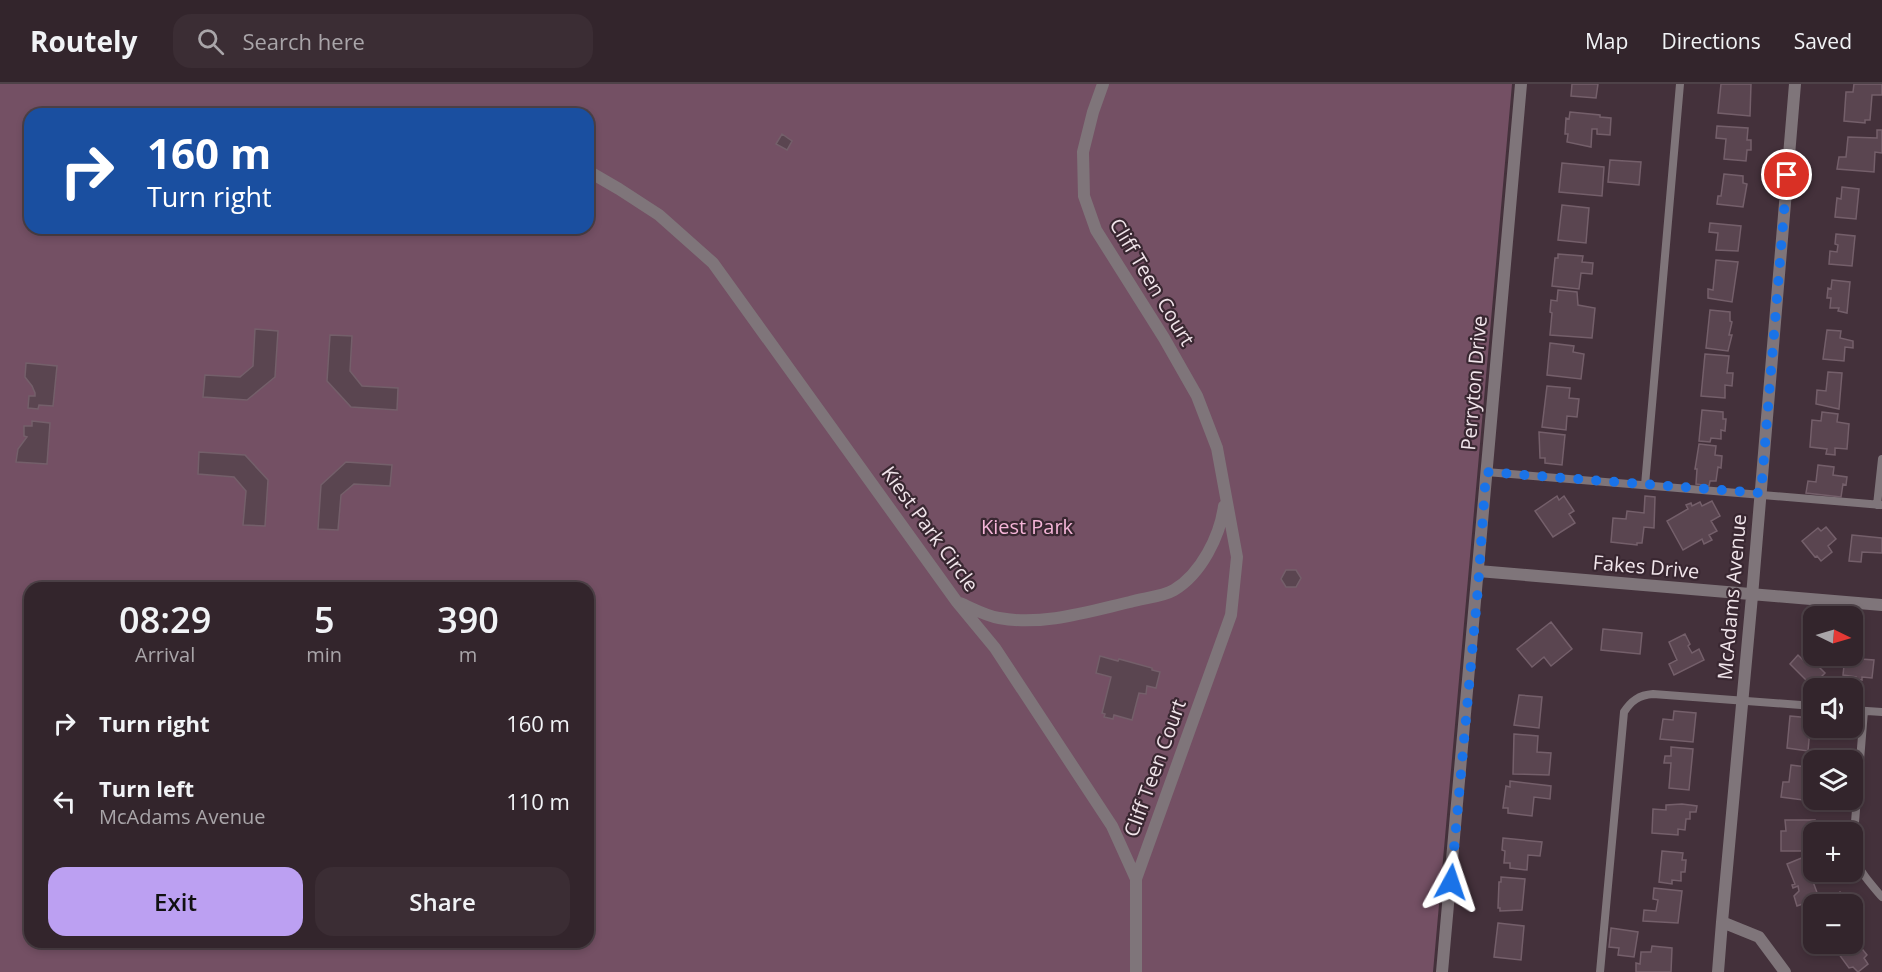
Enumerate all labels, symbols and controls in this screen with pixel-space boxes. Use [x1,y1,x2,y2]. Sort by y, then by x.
search box [173,14,593,68]
text: Routely [30,22,137,60]
icon: search [194,25,227,58]
text: Search here [242,26,365,56]
text: Map [1585,27,1628,55]
text: Directions [1661,27,1761,55]
text: Saved [1794,27,1852,55]
text: 160 m [147,124,271,181]
icon: right [48,132,126,210]
pin [1761,149,1812,200]
icon: arrive [1770,158,1803,191]
text: Turn right [147,178,272,215]
street label: Cliff Teen Court [1104,213,1201,351]
street label: Perryton Drive [1454,314,1493,451]
street label: Kiest Park Circle [876,460,985,597]
park label: Kiest Park [981,513,1074,540]
street label: McAdams Avenue [1711,513,1752,681]
street label: Fakes Drive [1592,548,1700,585]
text: 08:29 [119,595,211,644]
text: 5 [314,595,335,644]
text: 390 [437,595,499,644]
north arrow [1803,606,1863,666]
map controls [1803,606,1863,954]
text: Arrival [135,641,195,668]
text: min [306,641,342,668]
text: m [459,641,477,668]
button: sound [1803,678,1863,738]
street label: Cliff Teen Court [1117,695,1192,840]
icon: right [48,707,81,740]
text: Turn right [99,708,210,738]
text: 160 m [506,708,570,738]
button: layers [1803,750,1863,810]
text: Turn left [99,773,194,803]
icon: left [48,785,81,818]
text: 110 m [506,786,570,816]
text: McAdams Avenue [99,803,265,830]
button: + [1803,822,1863,882]
position arrow [1419,850,1483,914]
button: Exit [48,867,303,936]
button: Share [315,867,570,936]
button: − [1803,894,1863,954]

